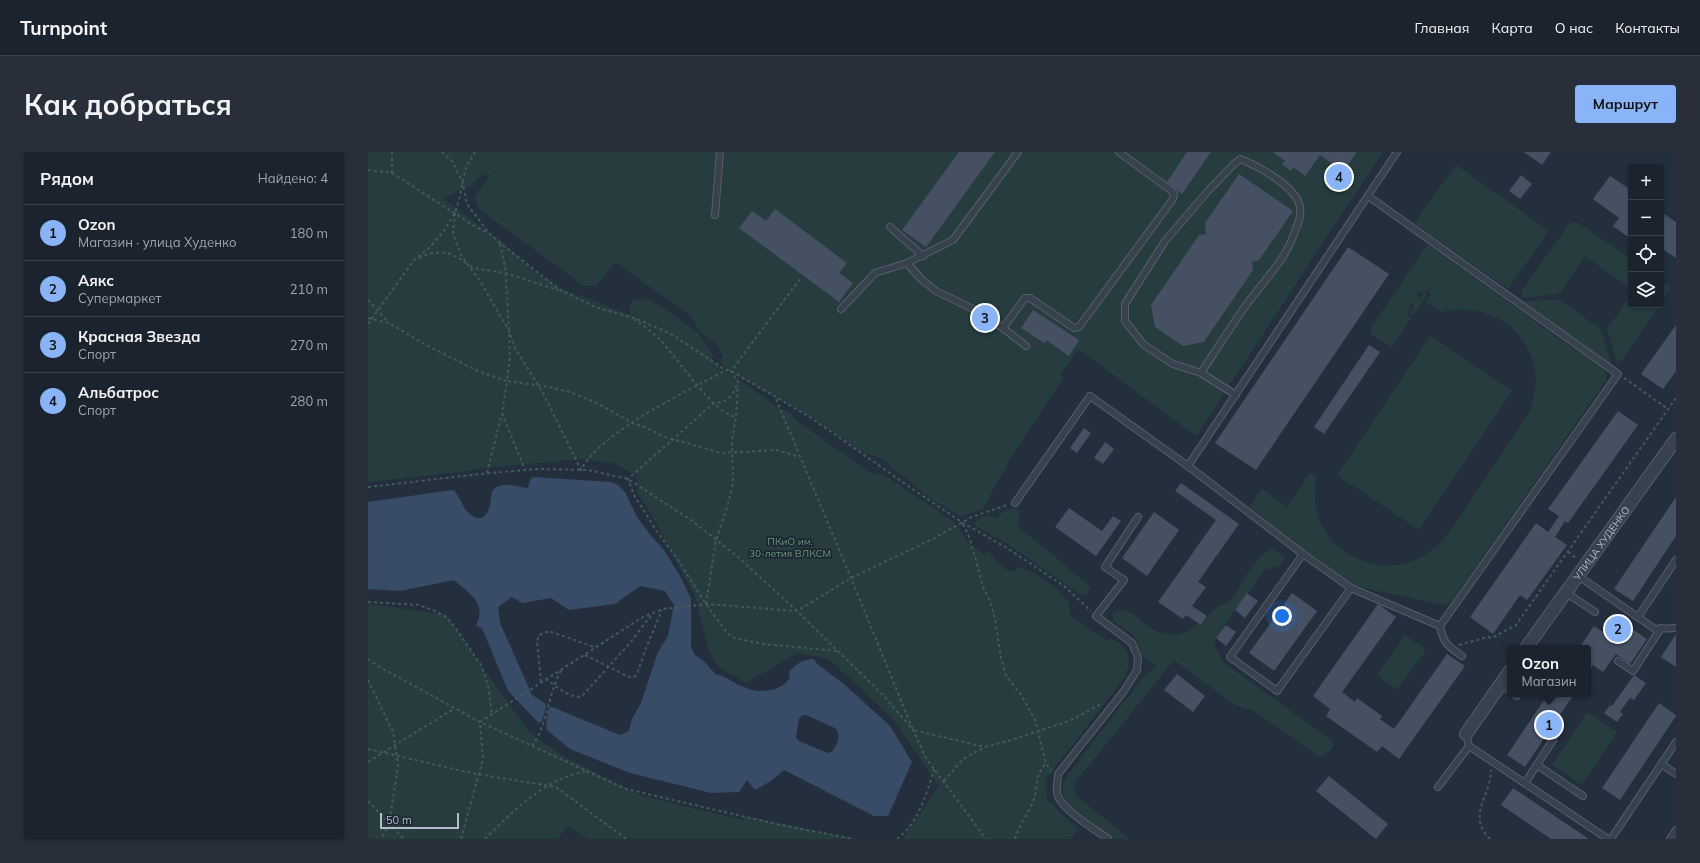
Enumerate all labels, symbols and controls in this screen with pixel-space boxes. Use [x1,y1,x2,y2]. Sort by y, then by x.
text: Turnpoint [20,16,107,40]
text: Главная [1415,19,1470,37]
text: Карта [1492,19,1533,37]
text: О нас [1555,19,1593,37]
text: Контакты [1615,19,1680,37]
button: Маршрут [1575,85,1676,123]
text: Как добраться [24,87,232,122]
pin: 4 [1326,162,1352,192]
map controls [1628,164,1664,308]
button: + [1628,164,1664,200]
text: Рядом [40,168,94,189]
text: Найдено: 4 [258,170,328,186]
button: − [1628,200,1664,236]
text: Ozon [78,215,115,234]
text: 1 [49,225,57,241]
text: 180 m [290,225,328,241]
text: Магазин · улица Худенко [78,234,236,250]
button: locate [1628,236,1664,272]
text: Аякс [78,271,114,290]
button: layers [1628,272,1664,308]
text: 2 [49,281,57,297]
text: 210 m [290,281,328,297]
text: Супермаркет [78,290,161,306]
pin: 3 [972,303,998,333]
text: Красная Звезда [78,327,200,346]
text: 3 [49,337,57,353]
text: 270 m [290,337,328,353]
text: Спорт [78,346,116,362]
text: Альбатрос [78,383,159,402]
text: 4 [49,393,57,409]
text: 280 m [290,393,328,409]
text: Спорт [78,402,116,418]
street label: УЛИЦА ХУДЕНКО [1570,504,1633,584]
park label: ПКиО им. 30-летия ВЛКСМ [749,535,831,560]
your location [1272,606,1292,626]
pin: 2 [1605,614,1631,644]
popup [1507,645,1591,697]
text: Ozon [1522,654,1559,673]
text: Магазин [1522,673,1576,689]
pin: 1 [1536,710,1562,740]
scale bar [380,811,459,830]
text: 50 m [386,813,412,827]

